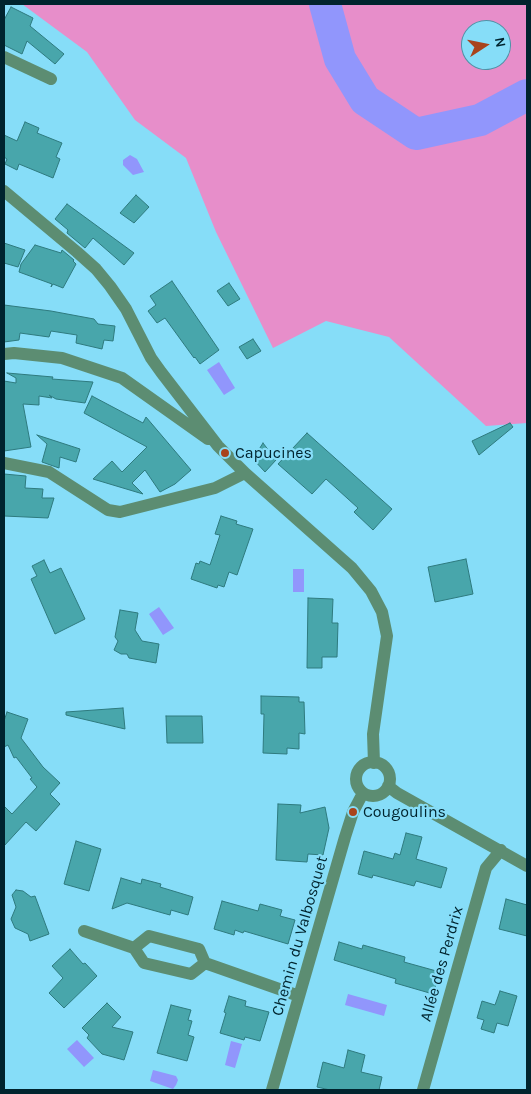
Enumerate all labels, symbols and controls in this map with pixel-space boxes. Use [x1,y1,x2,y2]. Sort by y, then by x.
north arrow [461,20,511,70]
text: N [491,36,510,49]
place label: Capucines [235,443,312,463]
marker: Capucines [219,447,231,459]
place label: Cougoulins [363,802,446,822]
marker: Cougoulins [347,806,359,818]
street label: Chemin du Valbosquet [268,854,332,1018]
street label: Allée des Perdrix [416,904,468,1024]

